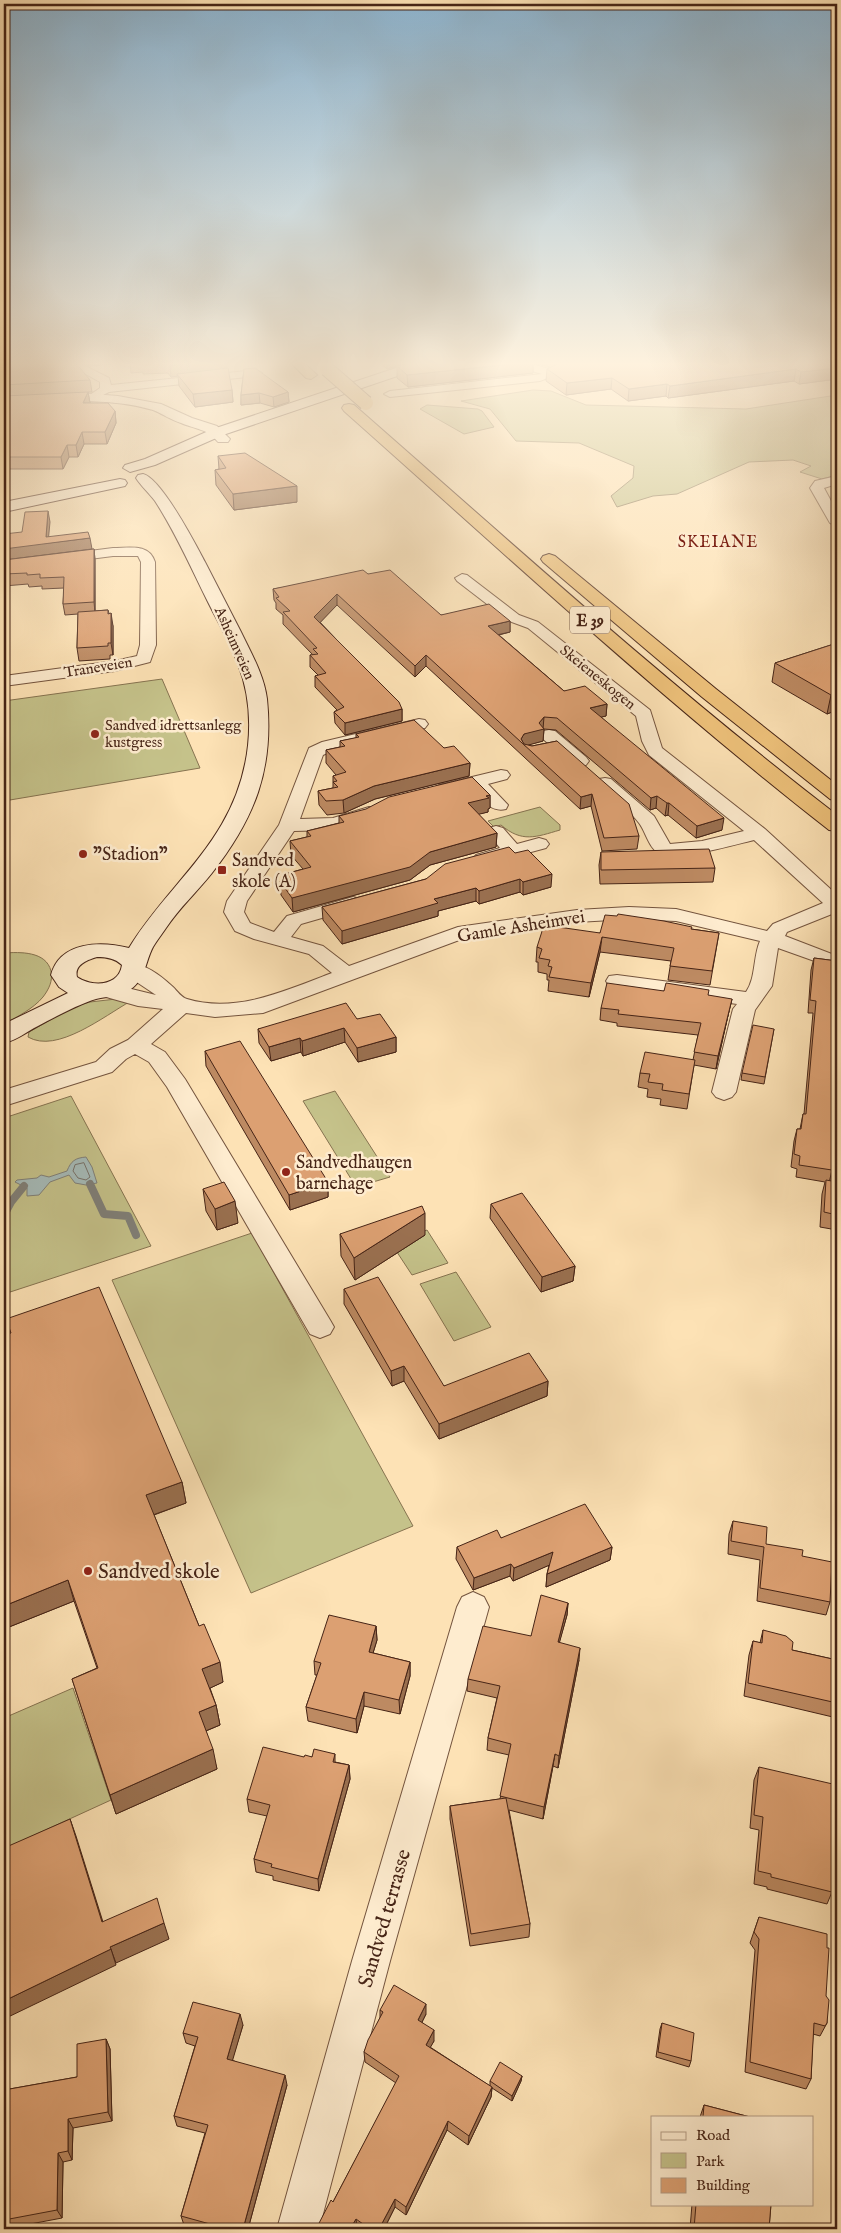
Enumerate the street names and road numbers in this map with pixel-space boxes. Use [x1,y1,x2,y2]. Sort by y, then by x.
street label: Asheimveien [210,603,259,683]
road number: E 39 [570,606,610,634]
street label: Skeieneskogen [556,641,640,714]
street label: Traneveien [63,653,134,682]
street label: Gamle Asheimvei [456,906,587,949]
street label: Sandved terrasse [353,1846,418,1991]

